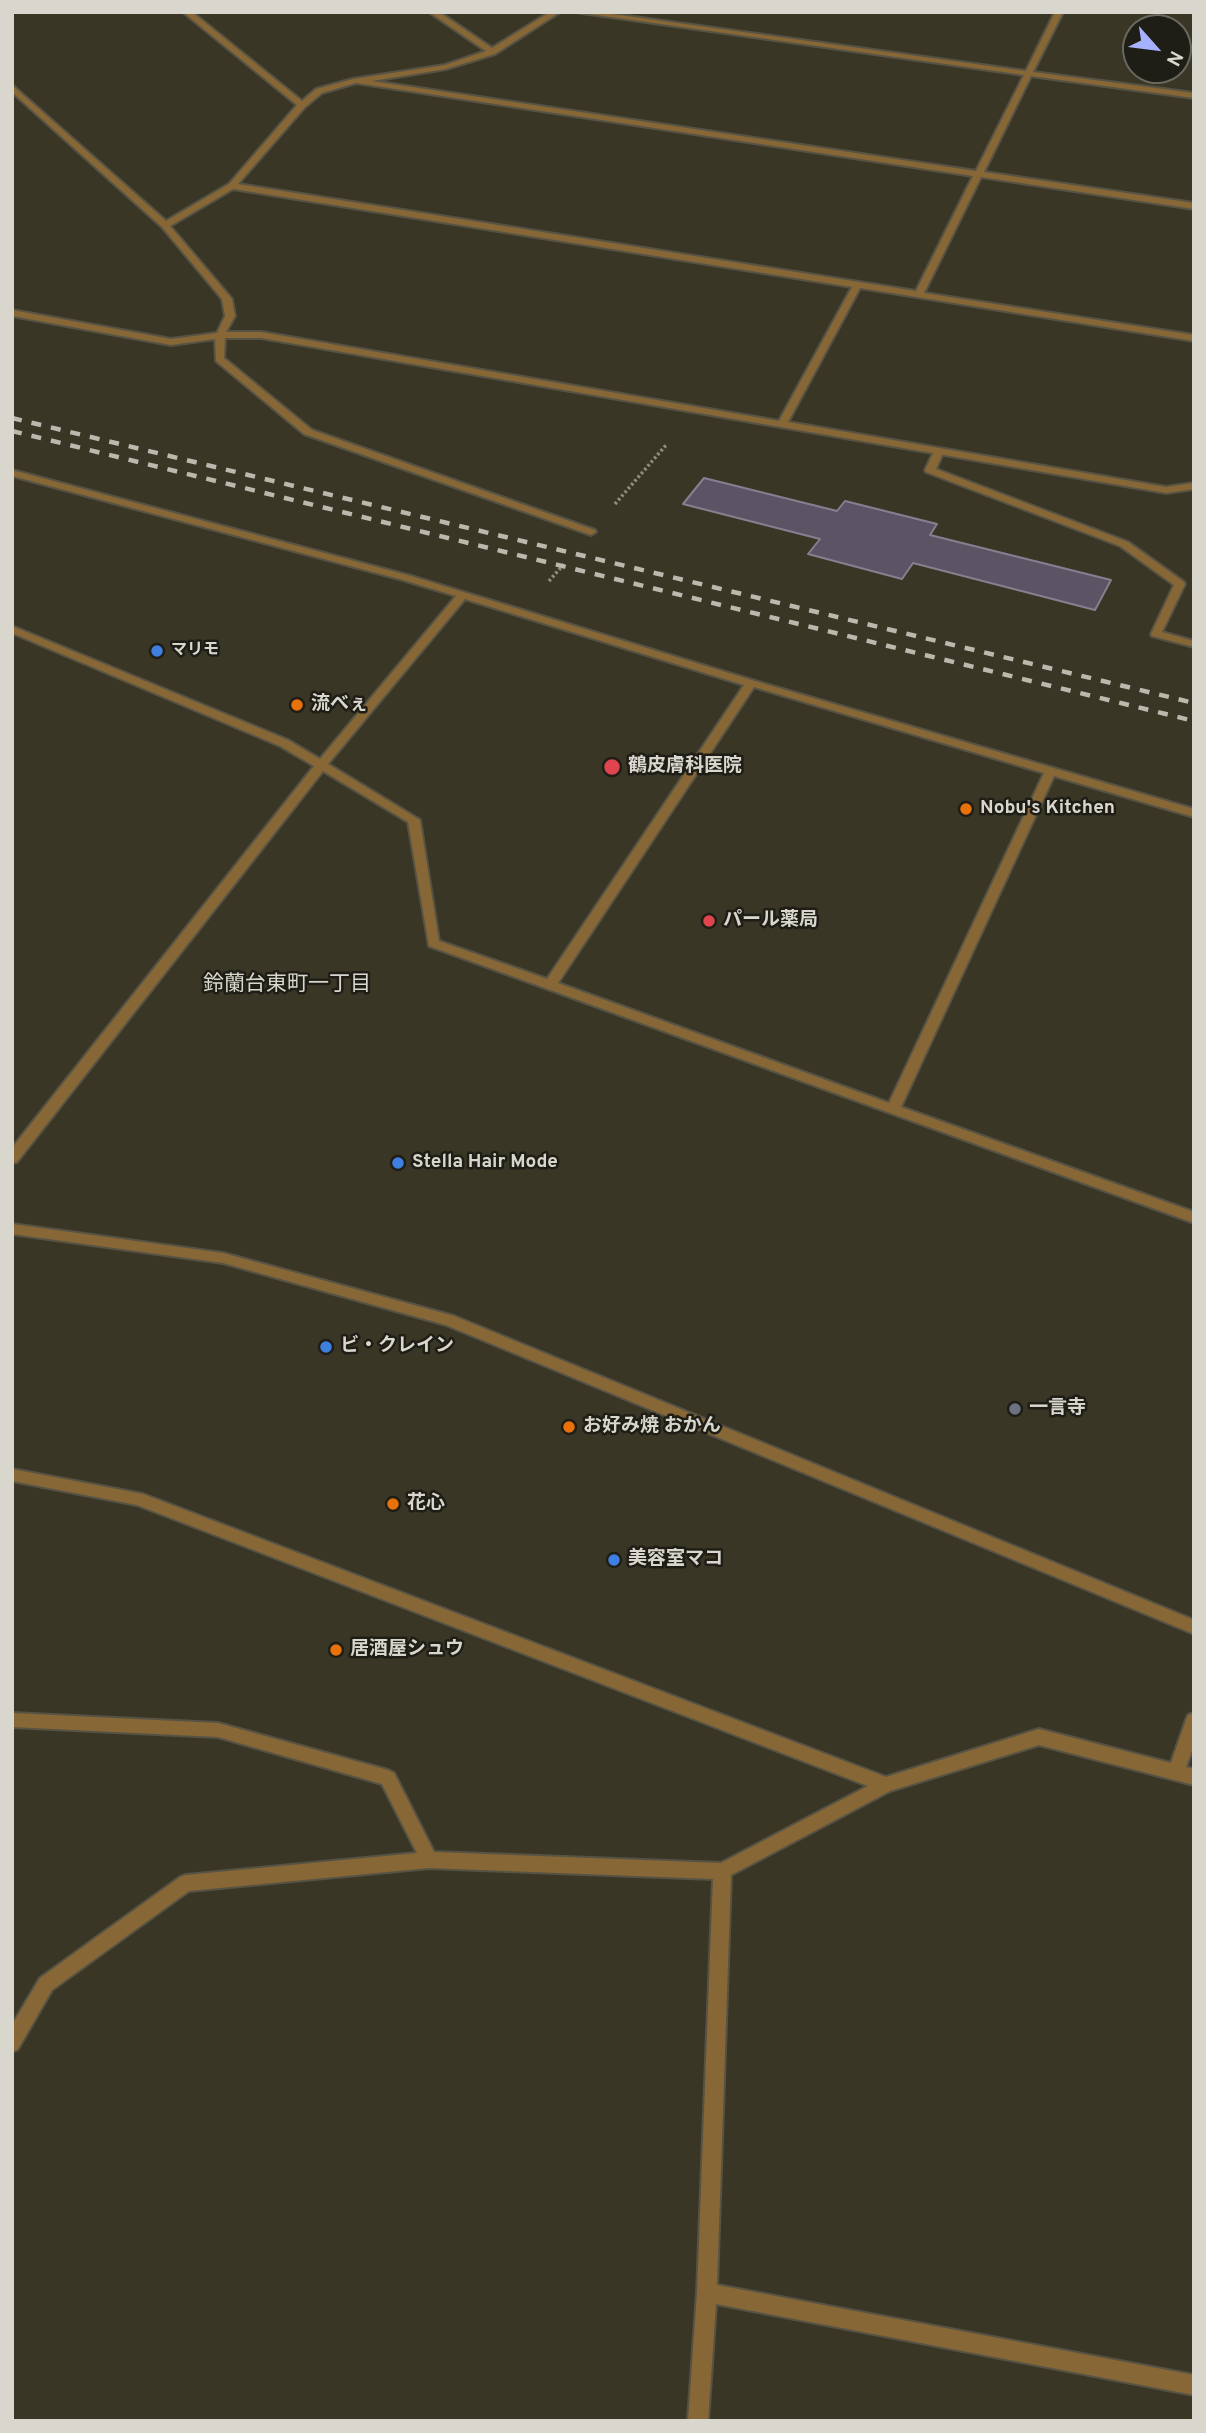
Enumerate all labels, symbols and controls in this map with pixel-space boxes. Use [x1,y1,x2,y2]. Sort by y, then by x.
north arrow [1122,14,1192,84]
text: N [1160,46,1188,70]
place label: マリモ [171,641,219,661]
marker: マリモ [149,643,165,659]
place label: 流べぇ [311,694,368,716]
marker: 流べぇ [289,697,305,713]
place label: 鶴皮膚科医院 [628,756,742,778]
marker: 鶴皮膚科医院 [602,757,622,777]
place label: Nobu's Kitchen [980,798,1115,820]
marker: Nobu's Kitchen [958,801,974,817]
place label: パール薬局 [723,910,818,932]
marker: パール薬局 [701,913,717,929]
district label: 鈴蘭台東町一丁目 [203,973,371,999]
place label: Stella Hair Mode [412,1152,558,1174]
marker: Stella Hair Mode [390,1155,406,1171]
place label: ビ・クレイン [340,1336,454,1358]
marker: ビ・クレイン [318,1339,334,1355]
place label: 一言寺 [1029,1398,1086,1420]
marker: 一言寺 [1007,1401,1023,1417]
place label: お好み焼 おかん [583,1416,721,1438]
marker: お好み焼 おかん [561,1419,577,1435]
place label: 花心 [407,1493,445,1515]
marker: 花心 [385,1496,401,1512]
place label: 美容室マコ [628,1549,723,1571]
marker: 美容室マコ [606,1552,622,1568]
place label: 居酒屋シュウ [350,1639,464,1661]
marker: 居酒屋シュウ [328,1642,344,1658]

